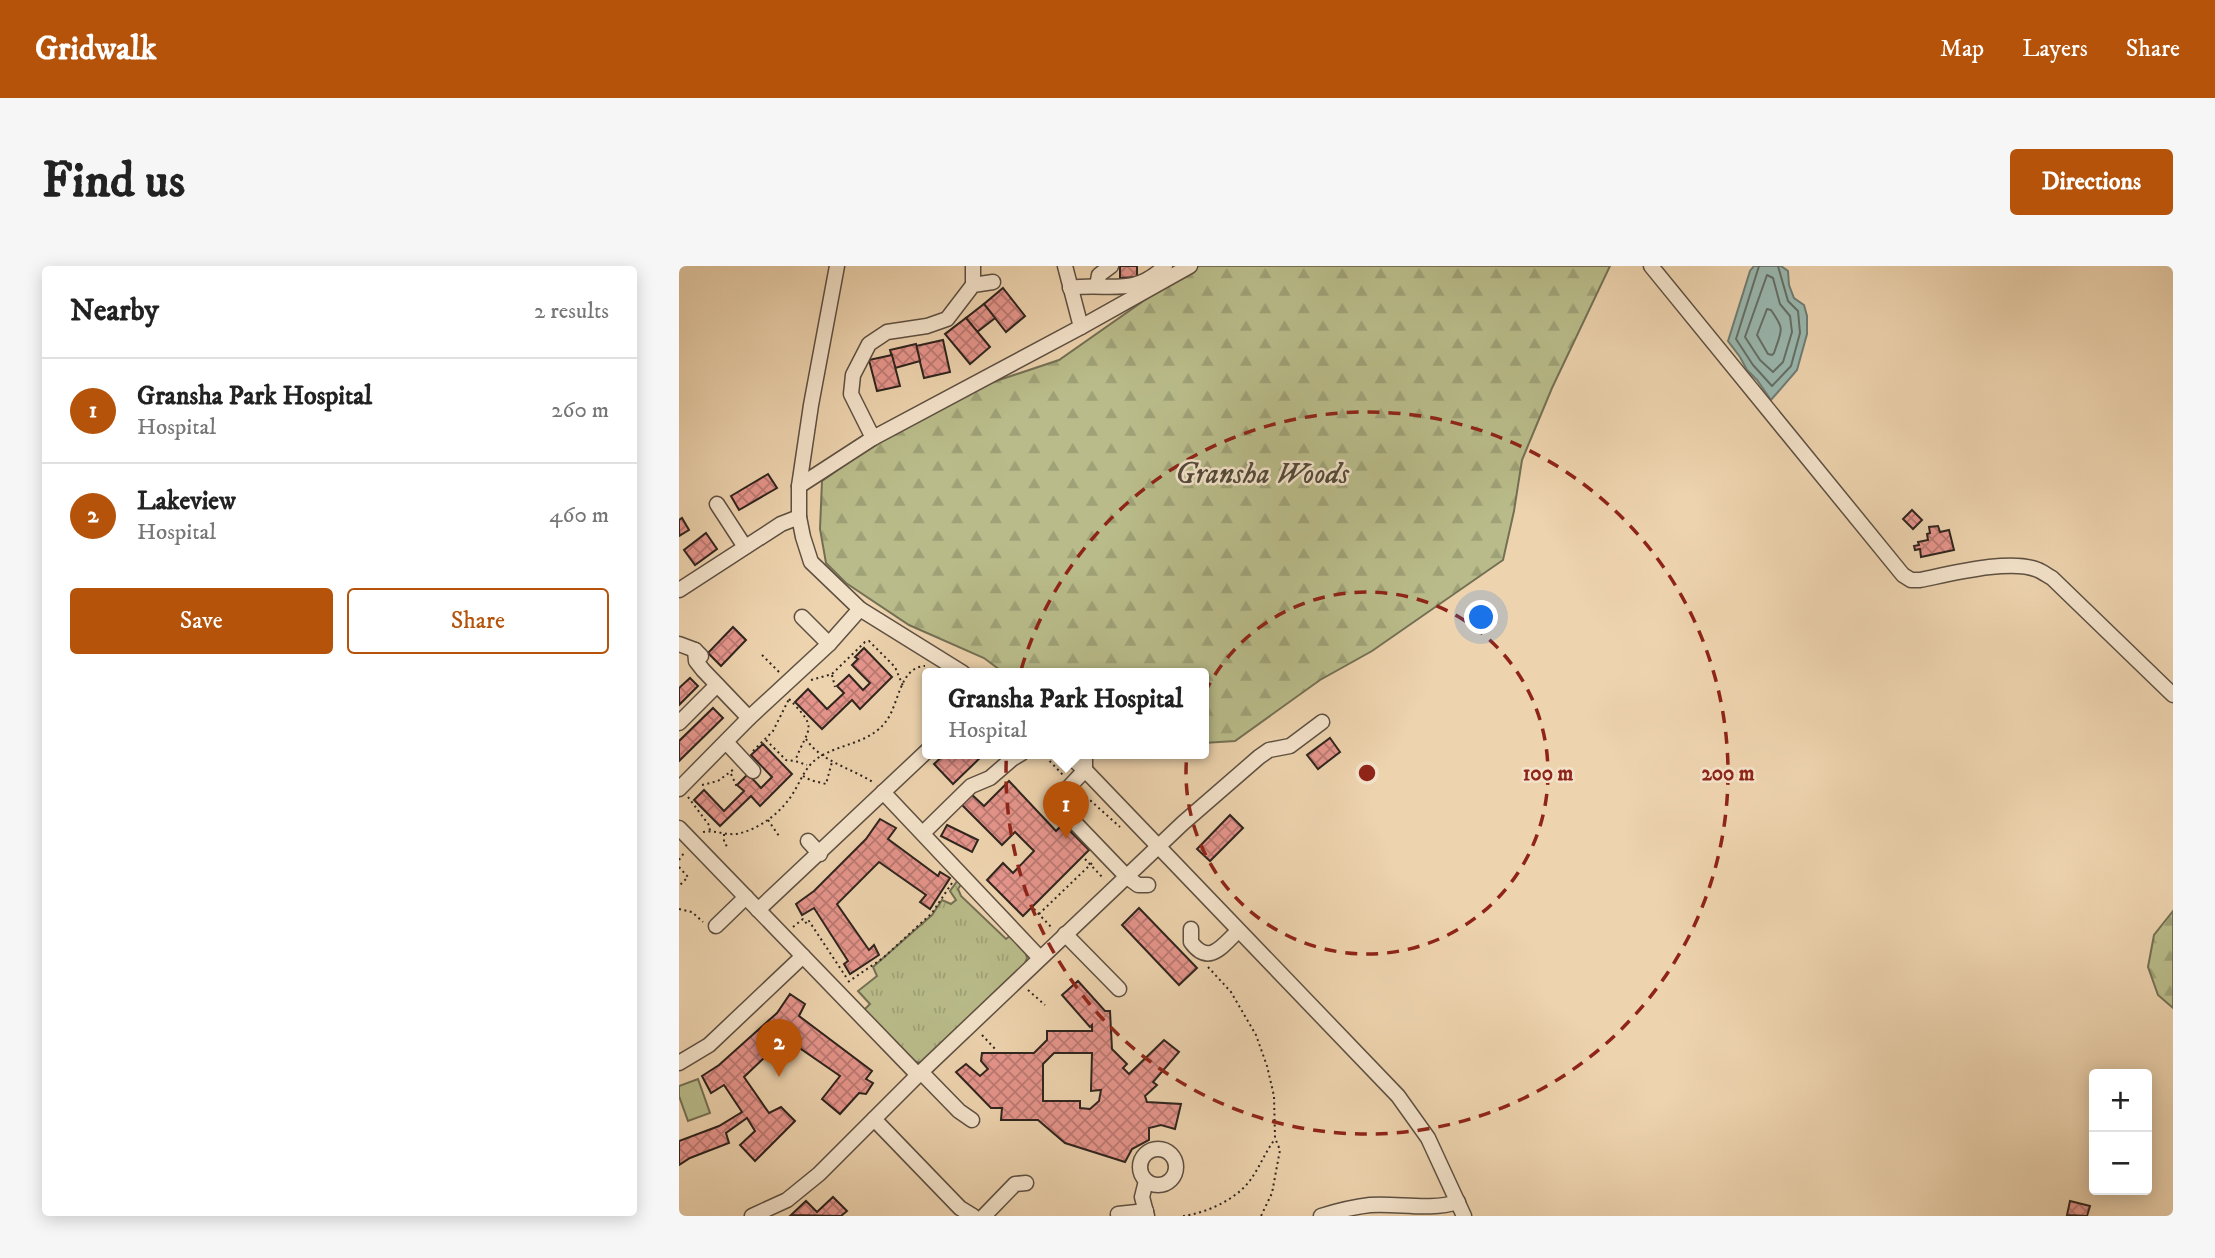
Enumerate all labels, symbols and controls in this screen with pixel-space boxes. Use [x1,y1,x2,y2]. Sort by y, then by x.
text: Gridwalk [35,29,157,70]
text: Map [1940,34,1984,64]
text: Layers [2022,34,2088,64]
text: Share [2126,34,2180,64]
button: Directions [2010,149,2173,215]
text: Find us [42,151,185,213]
text: Nearby [70,293,159,330]
text: 2 results [534,297,609,326]
text: Gransha Park Hospital [137,380,372,413]
text: 1 [89,396,97,425]
text: 260 m [551,396,609,425]
text: Hospital [137,413,216,442]
park label: Gransha Woods [1175,456,1350,493]
text: Lakeview [137,485,236,518]
text: 2 [87,501,99,530]
text: 460 m [549,501,609,530]
text: Hospital [137,518,216,547]
button: Save [70,588,333,654]
button: Share [347,588,609,654]
your location [1464,600,1498,634]
popup [922,668,1209,759]
text: Gransha Park Hospital [948,683,1183,716]
text: Hospital [948,716,1027,745]
centre of rings [1355,761,1379,785]
text: 100 m [1523,761,1573,787]
text: 200 m [1701,761,1755,787]
pin: 1 [1043,781,1089,839]
pin: 2 [756,1019,802,1077]
map controls [2089,1069,2152,1195]
button: + [2089,1069,2152,1132]
button: − [2089,1132,2152,1195]

